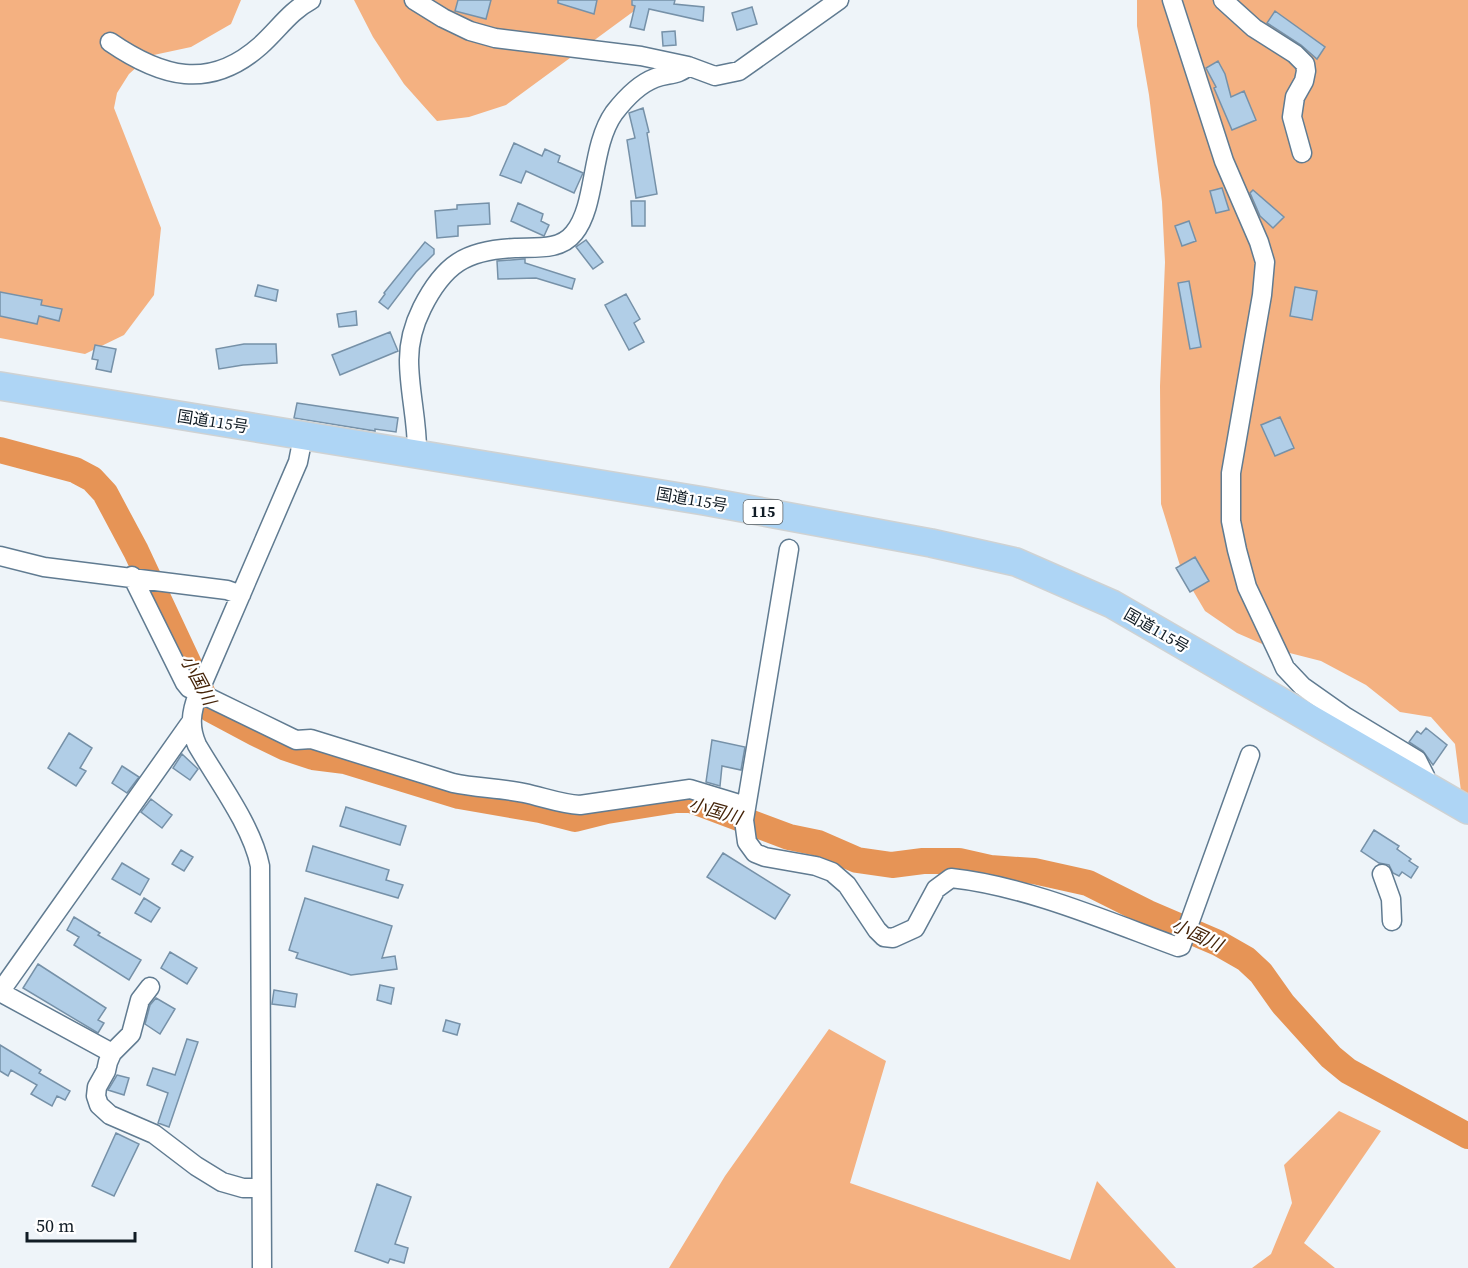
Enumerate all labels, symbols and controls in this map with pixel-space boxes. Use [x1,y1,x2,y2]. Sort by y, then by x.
street label: 国道115号 [176,405,250,437]
street label: 国道115号 [655,482,729,516]
road number: 115 [744,500,783,524]
street label: 国道115号 [1120,602,1194,658]
water label: 小国川 [175,650,223,711]
water label: 小国川 [686,791,746,831]
water label: 小国川 [1167,912,1229,958]
scale bar [27,1205,135,1243]
text: 50 m [36,1213,74,1238]

